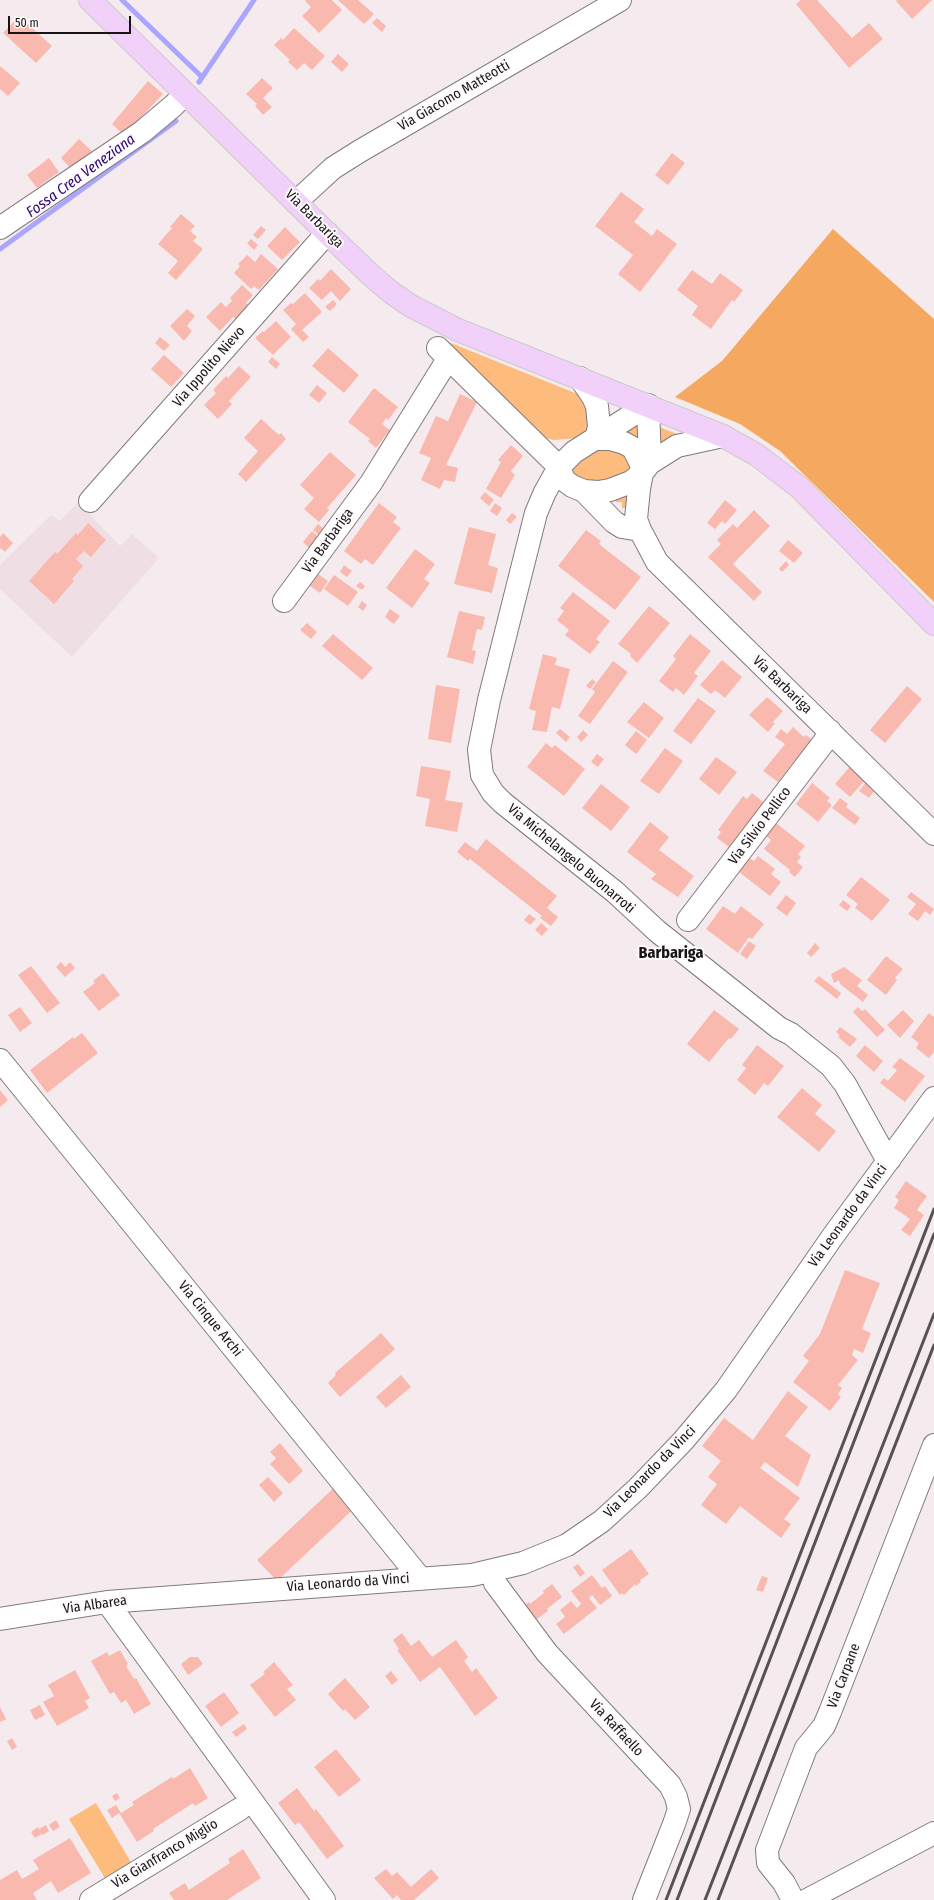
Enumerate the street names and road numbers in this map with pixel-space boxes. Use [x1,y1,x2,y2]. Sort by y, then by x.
street label: Via Giacomo Matteotti [395,57,513,135]
street label: Via Barbariga [281,186,347,252]
street label: Via Ippolito Nievo [169,323,249,411]
street label: Via Barbariga [299,505,357,577]
street label: Via Barbariga [749,653,815,717]
street label: Via Silvio Pellico [725,784,795,868]
street label: Via Michelangelo Buonarroti [504,801,638,917]
street label: Via Leonardo da Vinci [805,1161,891,1271]
street label: Via Cinque Archi [174,1278,246,1360]
street label: Via Leonardo da Vinci [601,1423,699,1521]
street label: Via Leonardo da Vinci [286,1570,410,1596]
street label: Via Albarea [62,1592,128,1618]
street label: Via Carpane [824,1641,864,1711]
street label: Via Raffaello [585,1696,647,1760]
street label: Via Gianfranco Miglio [109,1816,221,1892]

